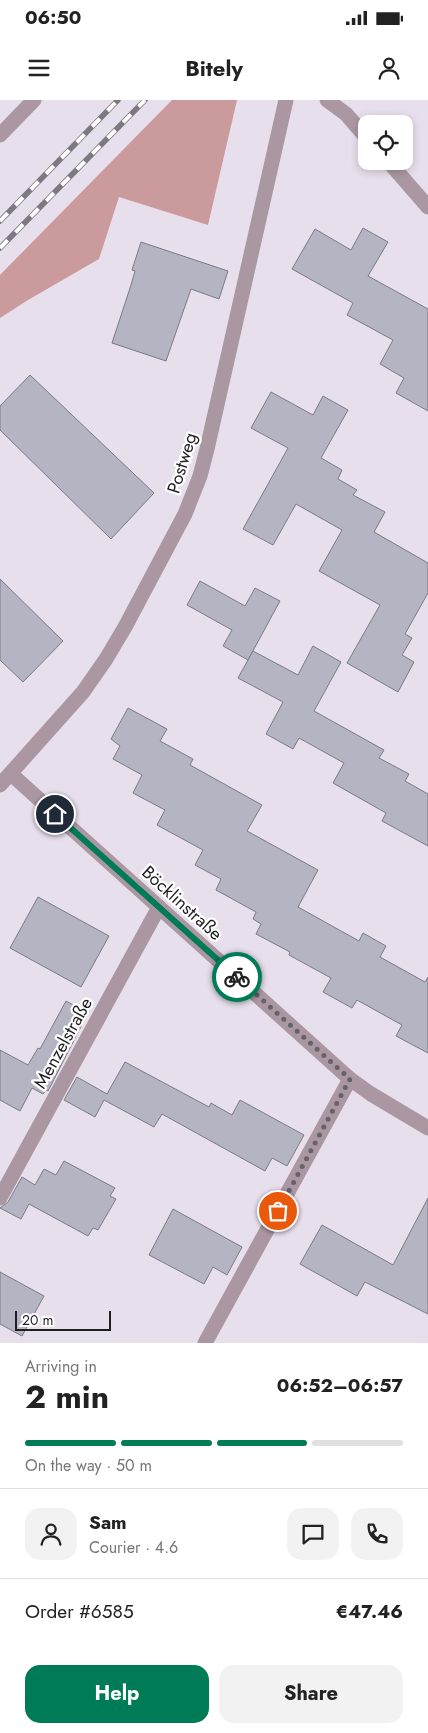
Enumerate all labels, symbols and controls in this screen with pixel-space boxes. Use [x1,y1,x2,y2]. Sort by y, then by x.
text: 06:50 [25,4,81,31]
text: Bitely [185,52,243,84]
icon: menu [25,54,53,82]
icon: person [375,54,403,82]
map controls [358,115,413,170]
button: locate [358,115,413,170]
street label: Postweg [160,429,204,497]
pin [34,793,76,835]
icon: home [41,800,69,828]
street label: Böcklinstraße [136,860,228,946]
courier [212,952,262,1002]
icon: bike [223,963,251,991]
street label: Menzelstraße [27,993,99,1093]
pin [257,1190,299,1232]
icon: bag [264,1197,292,1225]
scale bar [15,1308,111,1331]
text: 20 m [22,1310,54,1330]
text: Arriving in [25,1355,97,1378]
text: 06:52–06:57 [277,1372,403,1399]
text: 2 min [25,1374,109,1420]
text: On the way · 50 m [25,1454,152,1477]
button: person [25,1508,77,1560]
button: chat [287,1508,339,1560]
button: phone [351,1508,403,1560]
text: Sam [89,1509,127,1536]
text: Courier · 4.6 [89,1536,178,1559]
text: Order #6585 [25,1598,134,1625]
text: €47.46 [336,1598,403,1625]
button: Help [25,1665,209,1723]
button: Share [219,1665,403,1723]

